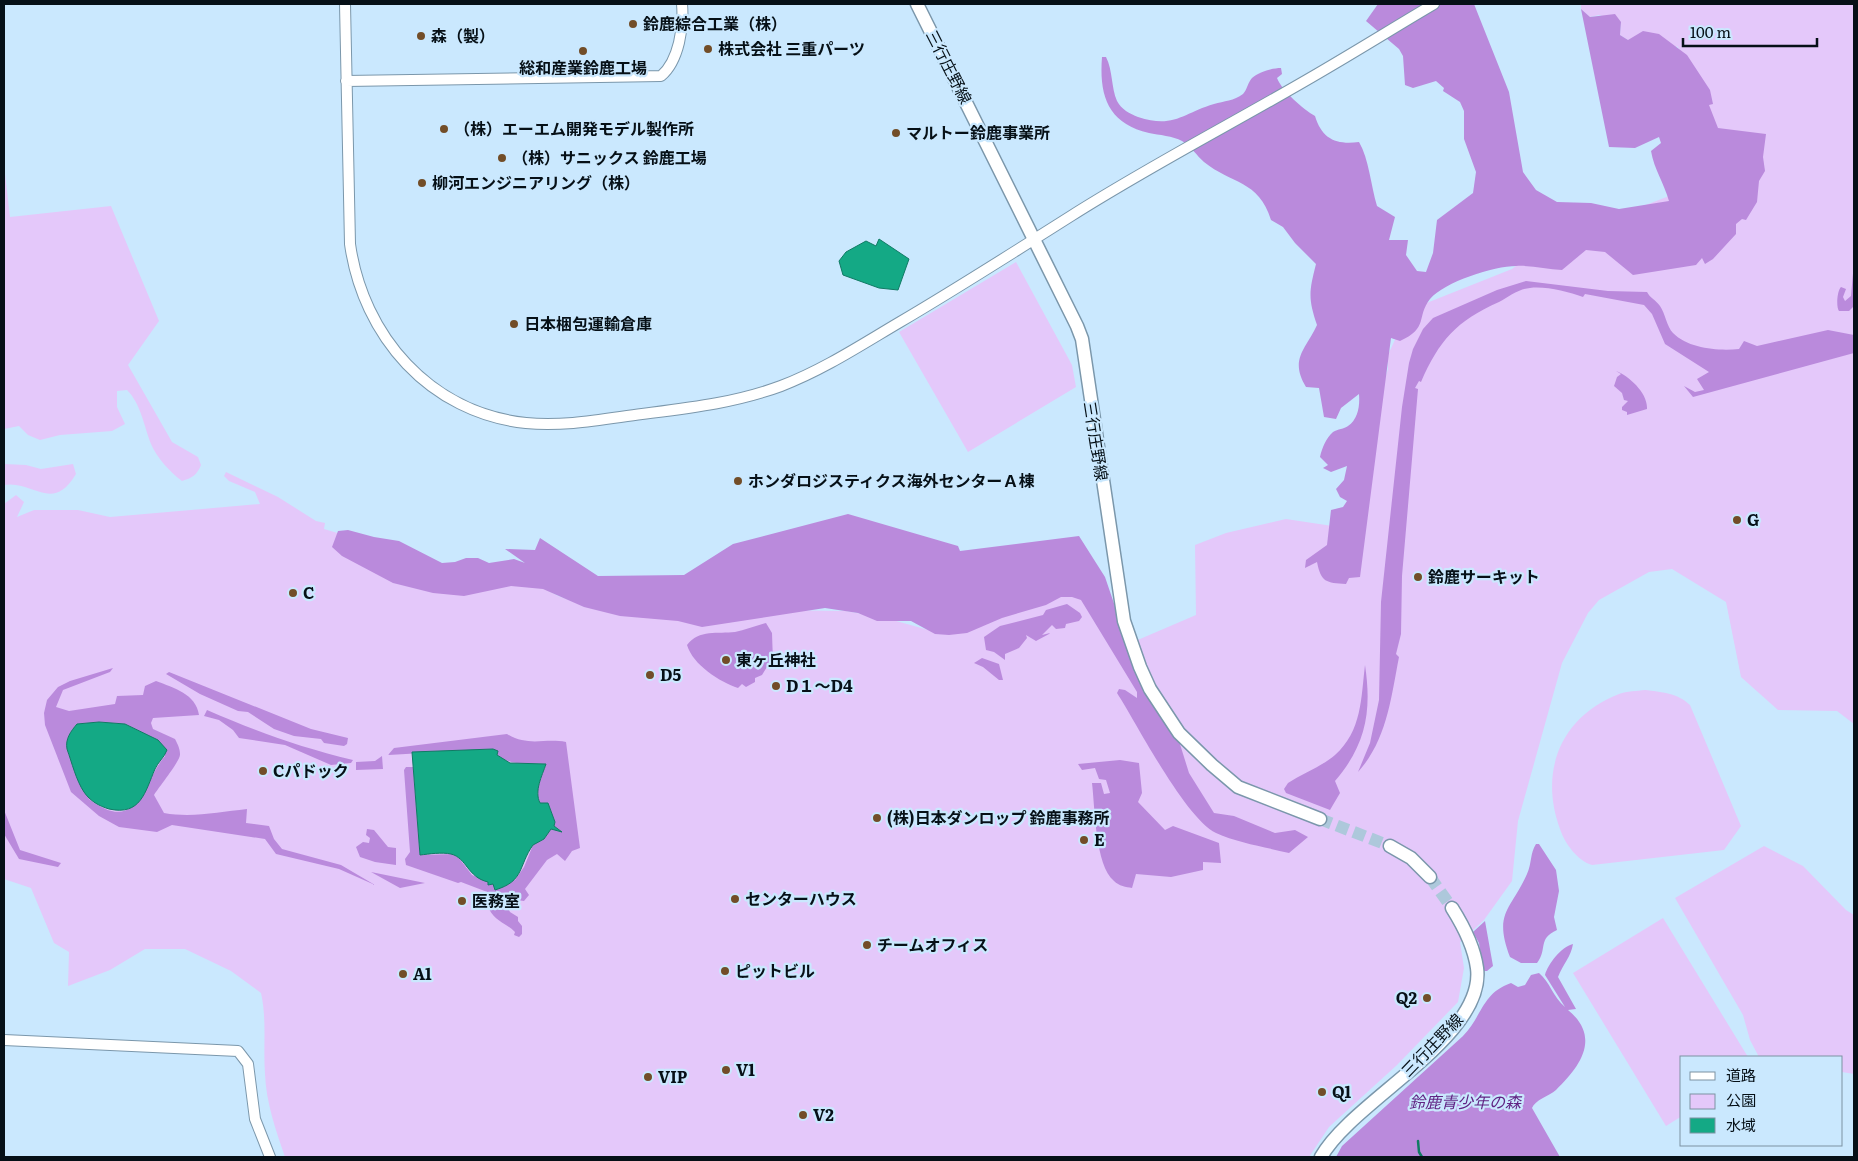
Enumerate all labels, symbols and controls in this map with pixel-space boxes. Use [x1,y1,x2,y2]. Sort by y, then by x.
place label: 鈴鹿綜合工業（株） [643,11,787,35]
scale bar [1683,15,1817,47]
marker: 鈴鹿綜合工業（株） [627,18,639,30]
text: 100 m [1690,20,1731,43]
place label: 森（製） [431,23,495,47]
street label: 三行庄野線 [921,25,979,108]
marker: 森（製） [415,30,427,42]
place label: 株式会社 三重パーツ [718,36,865,60]
marker: 株式会社 三重パーツ [702,43,714,55]
marker: 総和産業鈴鹿工場 [577,45,589,57]
place label: 総和産業鈴鹿工場 [519,55,647,79]
place label: （株）エーエム開発モデル製作所 [454,116,694,140]
place label: マルトー鈴鹿事業所 [906,120,1050,144]
marker: （株）エーエム開発モデル製作所 [438,123,450,135]
marker: マルトー鈴鹿事業所 [890,127,902,139]
place label: （株）サニックス 鈴鹿工場 [512,145,707,169]
marker: （株）サニックス 鈴鹿工場 [496,152,508,164]
place label: 柳河エンジニアリング（株） [432,170,640,194]
marker: 柳河エンジニアリング（株） [416,177,428,189]
place label: 日本梱包運輸倉庫 [524,311,652,335]
marker: 日本梱包運輸倉庫 [508,318,520,330]
street label: 三行庄野線 [1079,399,1115,482]
place label: ホンダロジスティクス海外センターＡ棟 [748,468,1035,492]
marker: ホンダロジスティクス海外センターＡ棟 [732,475,744,487]
place label: G [1747,507,1759,531]
marker: G [1731,514,1743,526]
place label: 鈴鹿サーキット [1428,564,1540,588]
marker: 鈴鹿サーキット [1412,571,1424,583]
place label: C [303,580,314,604]
marker: C [287,587,299,599]
place label: 東ヶ丘神社 [736,647,816,671]
marker: 東ヶ丘神社 [720,654,732,666]
place label: D5 [660,662,681,686]
marker: D5 [644,669,656,681]
place label: D１～D4 [786,673,853,697]
marker: D１～D4 [770,680,782,692]
place label: Cパドック [273,758,349,782]
marker: Cパドック [257,765,269,777]
place label: (株)日本ダンロップ 鈴鹿事務所 [887,805,1110,829]
marker: (株)日本ダンロップ 鈴鹿事務所 [871,812,883,824]
place label: E [1094,827,1105,851]
marker: E [1078,834,1090,846]
place label: センターハウス [745,886,857,910]
place label: 医務室 [472,888,520,912]
marker: センターハウス [729,893,741,905]
marker: 医務室 [456,895,468,907]
place label: チームオフィス [877,932,988,956]
marker: チームオフィス [861,939,873,951]
place label: ピットビル [735,958,815,982]
place label: A1 [413,961,432,985]
marker: ピットビル [719,965,731,977]
marker: A1 [397,968,409,980]
place label: Q2 [1396,985,1417,1009]
marker: Q2 [1421,992,1433,1004]
street label: 三行庄野線 [1395,1007,1468,1081]
legend [1680,1056,1843,1146]
place label: V1 [736,1057,755,1081]
text: 道路 [1726,1063,1756,1086]
place label: VIP [658,1064,688,1088]
marker: V1 [720,1064,732,1076]
marker: VIP [642,1071,654,1083]
place label: Q1 [1332,1079,1352,1103]
marker: Q1 [1316,1086,1328,1098]
text: 公園 [1726,1088,1756,1111]
park label: 鈴鹿青少年の森 [1409,1089,1523,1113]
place label: V2 [813,1102,834,1126]
marker: V2 [797,1109,809,1121]
text: 水域 [1726,1113,1756,1136]

